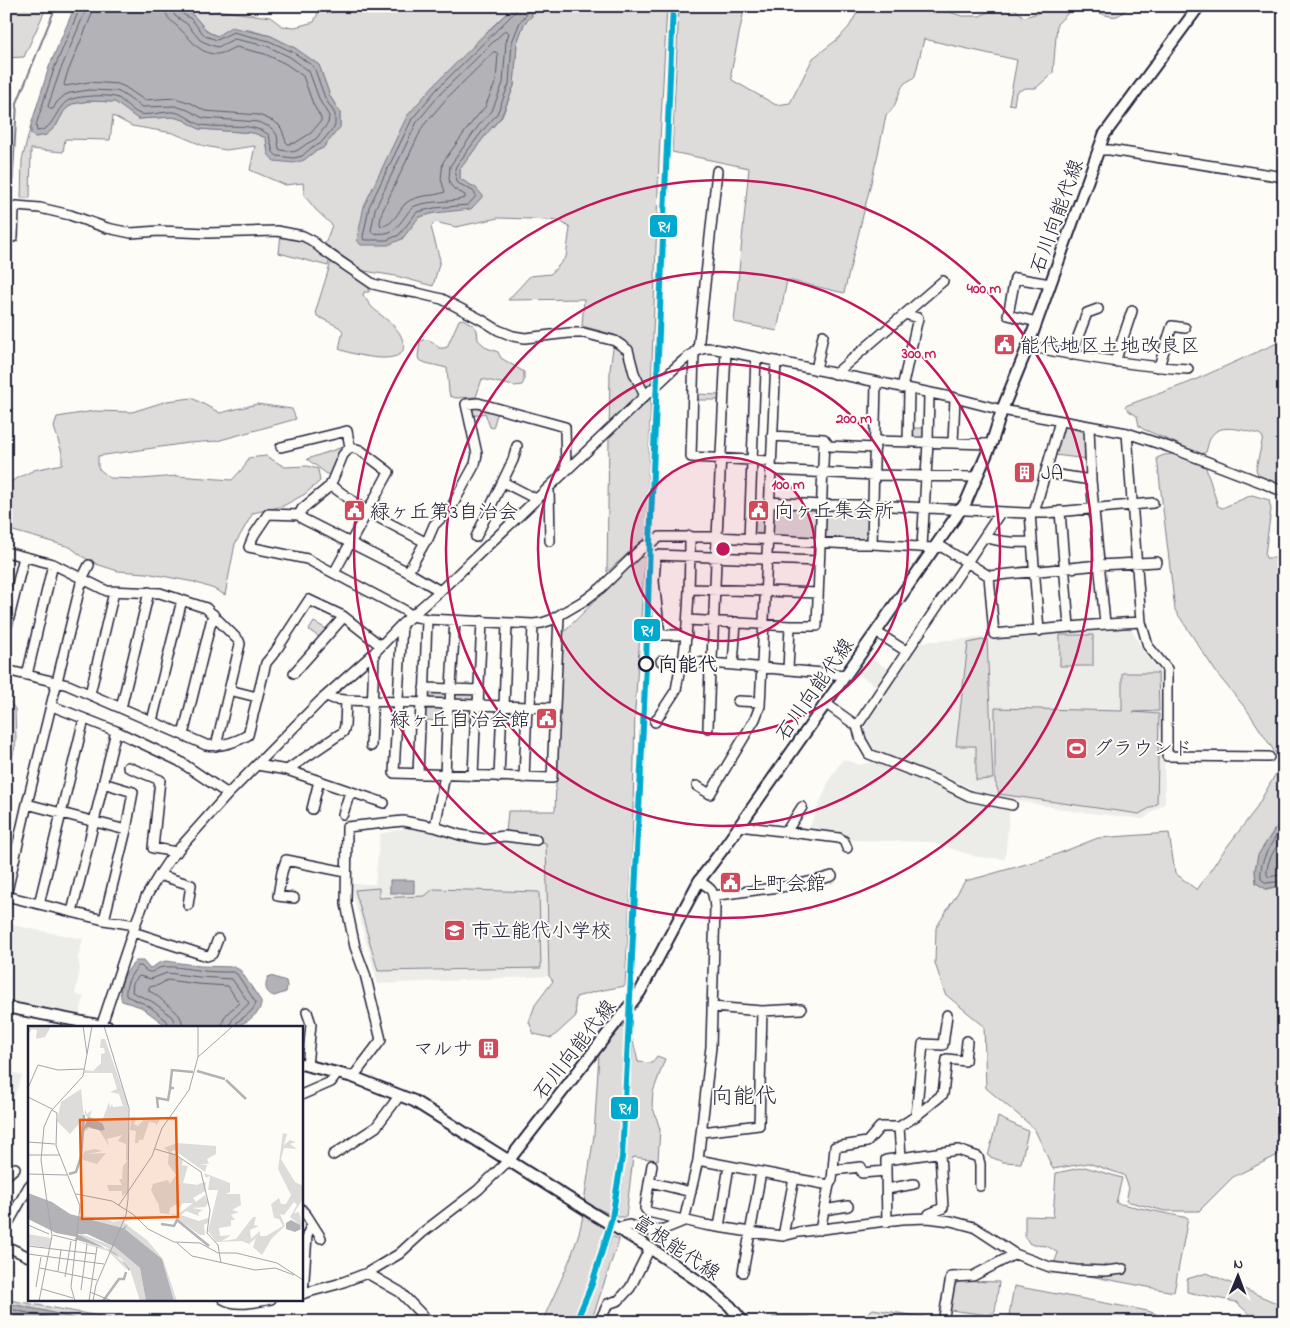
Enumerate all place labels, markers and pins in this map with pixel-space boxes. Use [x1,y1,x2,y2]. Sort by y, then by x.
public building icon: 能代地区土地改良区 [992,333,1016,357]
place label: 能代地区土地改良区 [1020,333,1200,362]
building icon: JA [1013,460,1037,484]
place label: JA [1041,460,1063,489]
public building icon: 向ヶ丘集会所 [746,498,770,522]
place label: 向ヶ丘集会所 [774,498,894,527]
public building icon: 緑ヶ丘第3自治会 [342,499,366,523]
place label: 緑ヶ丘第3自治会 [370,499,518,528]
centre of rings [714,540,732,558]
place label: 向能代 [658,652,718,681]
marker: 向能代 [638,656,654,672]
place label: 緑ヶ丘自治会館 [390,707,530,736]
public building icon: 緑ヶ丘自治会館 [534,707,558,731]
sports icon: グラウンド [1065,736,1089,760]
place label: グラウンド [1093,736,1193,765]
public building icon: 上町会館 [718,871,742,895]
place label: 上町会館 [746,871,826,900]
school or university icon: 市立能代小学校 [443,918,467,942]
place label: 市立能代小学校 [471,918,611,947]
place label: マルサ [413,1036,473,1065]
building icon: マルサ [477,1036,501,1060]

